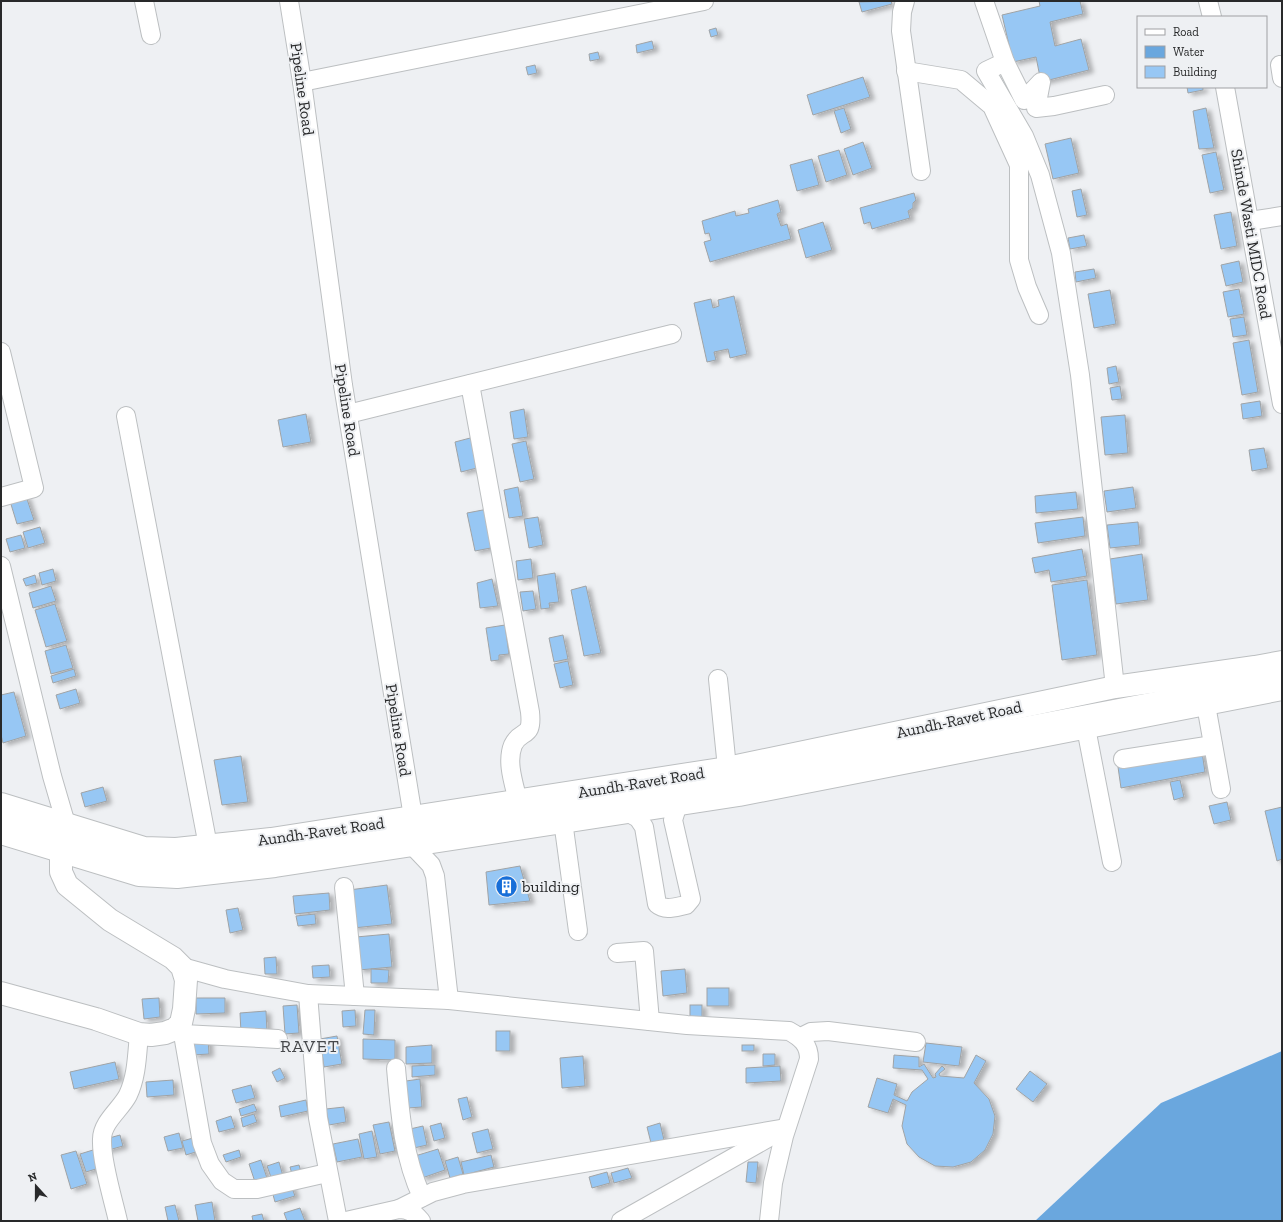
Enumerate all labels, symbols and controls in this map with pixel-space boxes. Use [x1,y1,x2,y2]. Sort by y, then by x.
legend [1137,16,1267,88]
text: Road [1173,25,1199,39]
street label: Pipeline Road [287,41,318,137]
text: Water [1173,45,1205,59]
text: Building [1173,65,1217,79]
street label: Shinde Wasti MIDC Road [1227,148,1276,321]
street label: Pipeline Road [331,362,364,458]
street label: Pipeline Road [382,682,415,778]
street label: Aundh-Ravet Road [895,697,1024,742]
street label: Aundh-Ravet Road [577,763,706,802]
street label: Aundh-Ravet Road [257,813,386,850]
building icon: building [494,873,520,899]
place label: building [521,877,580,896]
district label: RAVET [280,1035,340,1057]
north arrow [16,1166,56,1206]
text: N [26,1169,39,1185]

